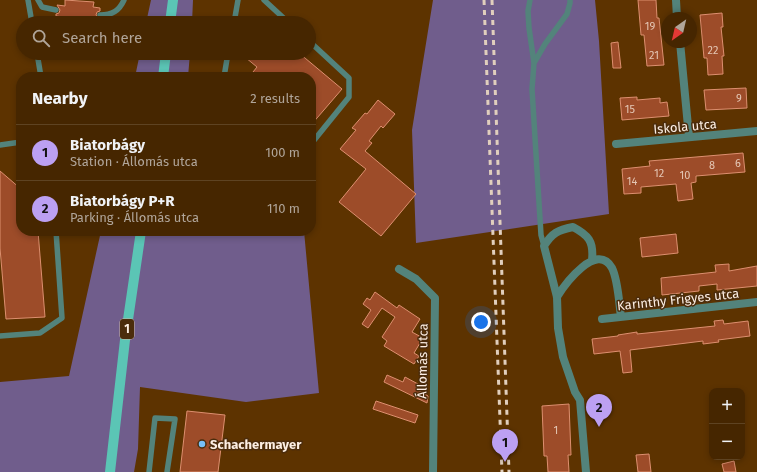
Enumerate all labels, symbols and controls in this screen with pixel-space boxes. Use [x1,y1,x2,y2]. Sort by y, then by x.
north arrow [661,12,697,48]
search box [16,16,316,60]
house number: 19 [645,20,655,33]
icon: search [30,27,52,49]
text: Search here [62,29,142,47]
house number: 22 [708,44,718,57]
house number: 21 [649,49,659,62]
text: Nearby [32,88,87,109]
text: 2 results [250,91,300,106]
house number: 9 [736,92,742,105]
house number: 15 [625,103,636,116]
street label: Iskola utca [653,116,717,137]
text: Biatorbágy [70,136,145,154]
text: 1 [42,145,48,160]
text: 100 m [265,145,300,160]
text: Station · Állomás utca [70,154,198,169]
house number: 6 [735,157,741,170]
house number: 8 [709,159,715,172]
house number: 12 [654,167,664,180]
house number: 10 [680,169,690,182]
house number: 14 [627,175,637,188]
text: Biatorbágy P+R [70,192,175,210]
text: 2 [42,201,48,216]
text: 110 m [267,201,300,216]
text: Parking · Állomás utca [70,210,199,225]
street label: Karinthy Frigyes utca [616,286,740,313]
your location [471,312,491,332]
road number: 1 [120,319,134,339]
street label: Állomás utca [414,323,431,399]
map controls [709,388,745,460]
button: + [709,388,745,424]
pin: 2 [586,394,612,427]
house number: 1 [554,424,558,437]
button: − [709,424,745,460]
pin: 1 [492,429,518,462]
place label: Schachermayer [210,437,302,452]
marker: Schachermayer [197,439,207,449]

